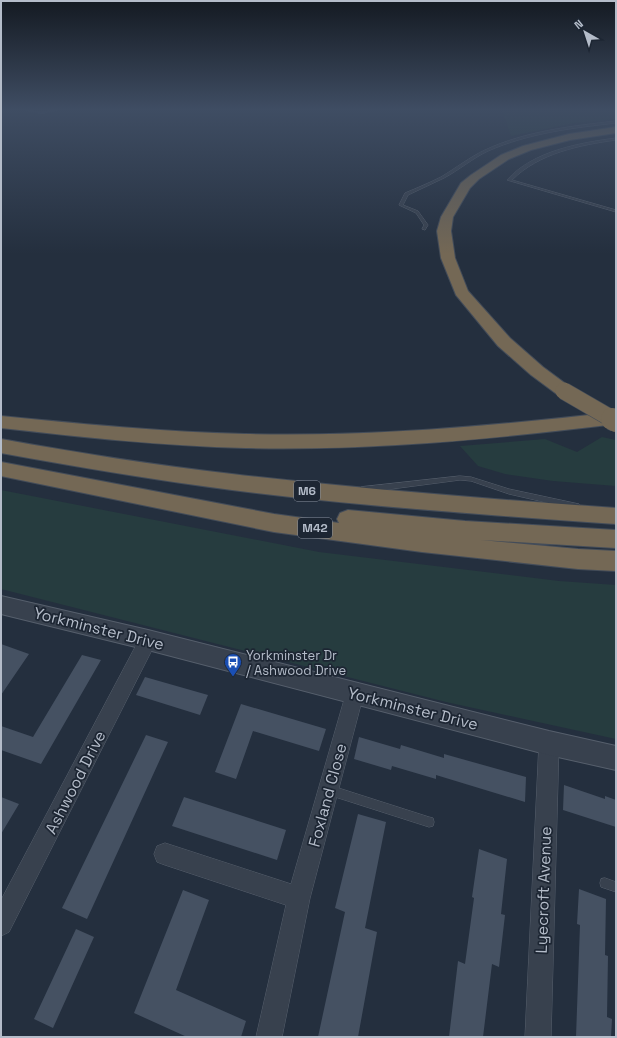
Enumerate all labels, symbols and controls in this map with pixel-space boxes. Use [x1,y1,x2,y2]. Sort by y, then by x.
north arrow [565,12,605,52]
text: N [571,16,586,32]
road number: M6 [294,481,320,501]
road number: M42 [298,518,332,538]
street label: Yorkminster Drive [31,602,166,655]
place label: Yorkminster Dr / Ashwood Drive [246,647,346,679]
bus stop icon: Yorkminster Dr / Ashwood Drive [223,652,243,677]
street label: Yorkminster Drive [345,682,480,735]
street label: Ashwood Drive [40,727,111,838]
street label: Foxland Close [304,741,351,849]
street label: Lyecroft Avenue [531,826,556,954]

